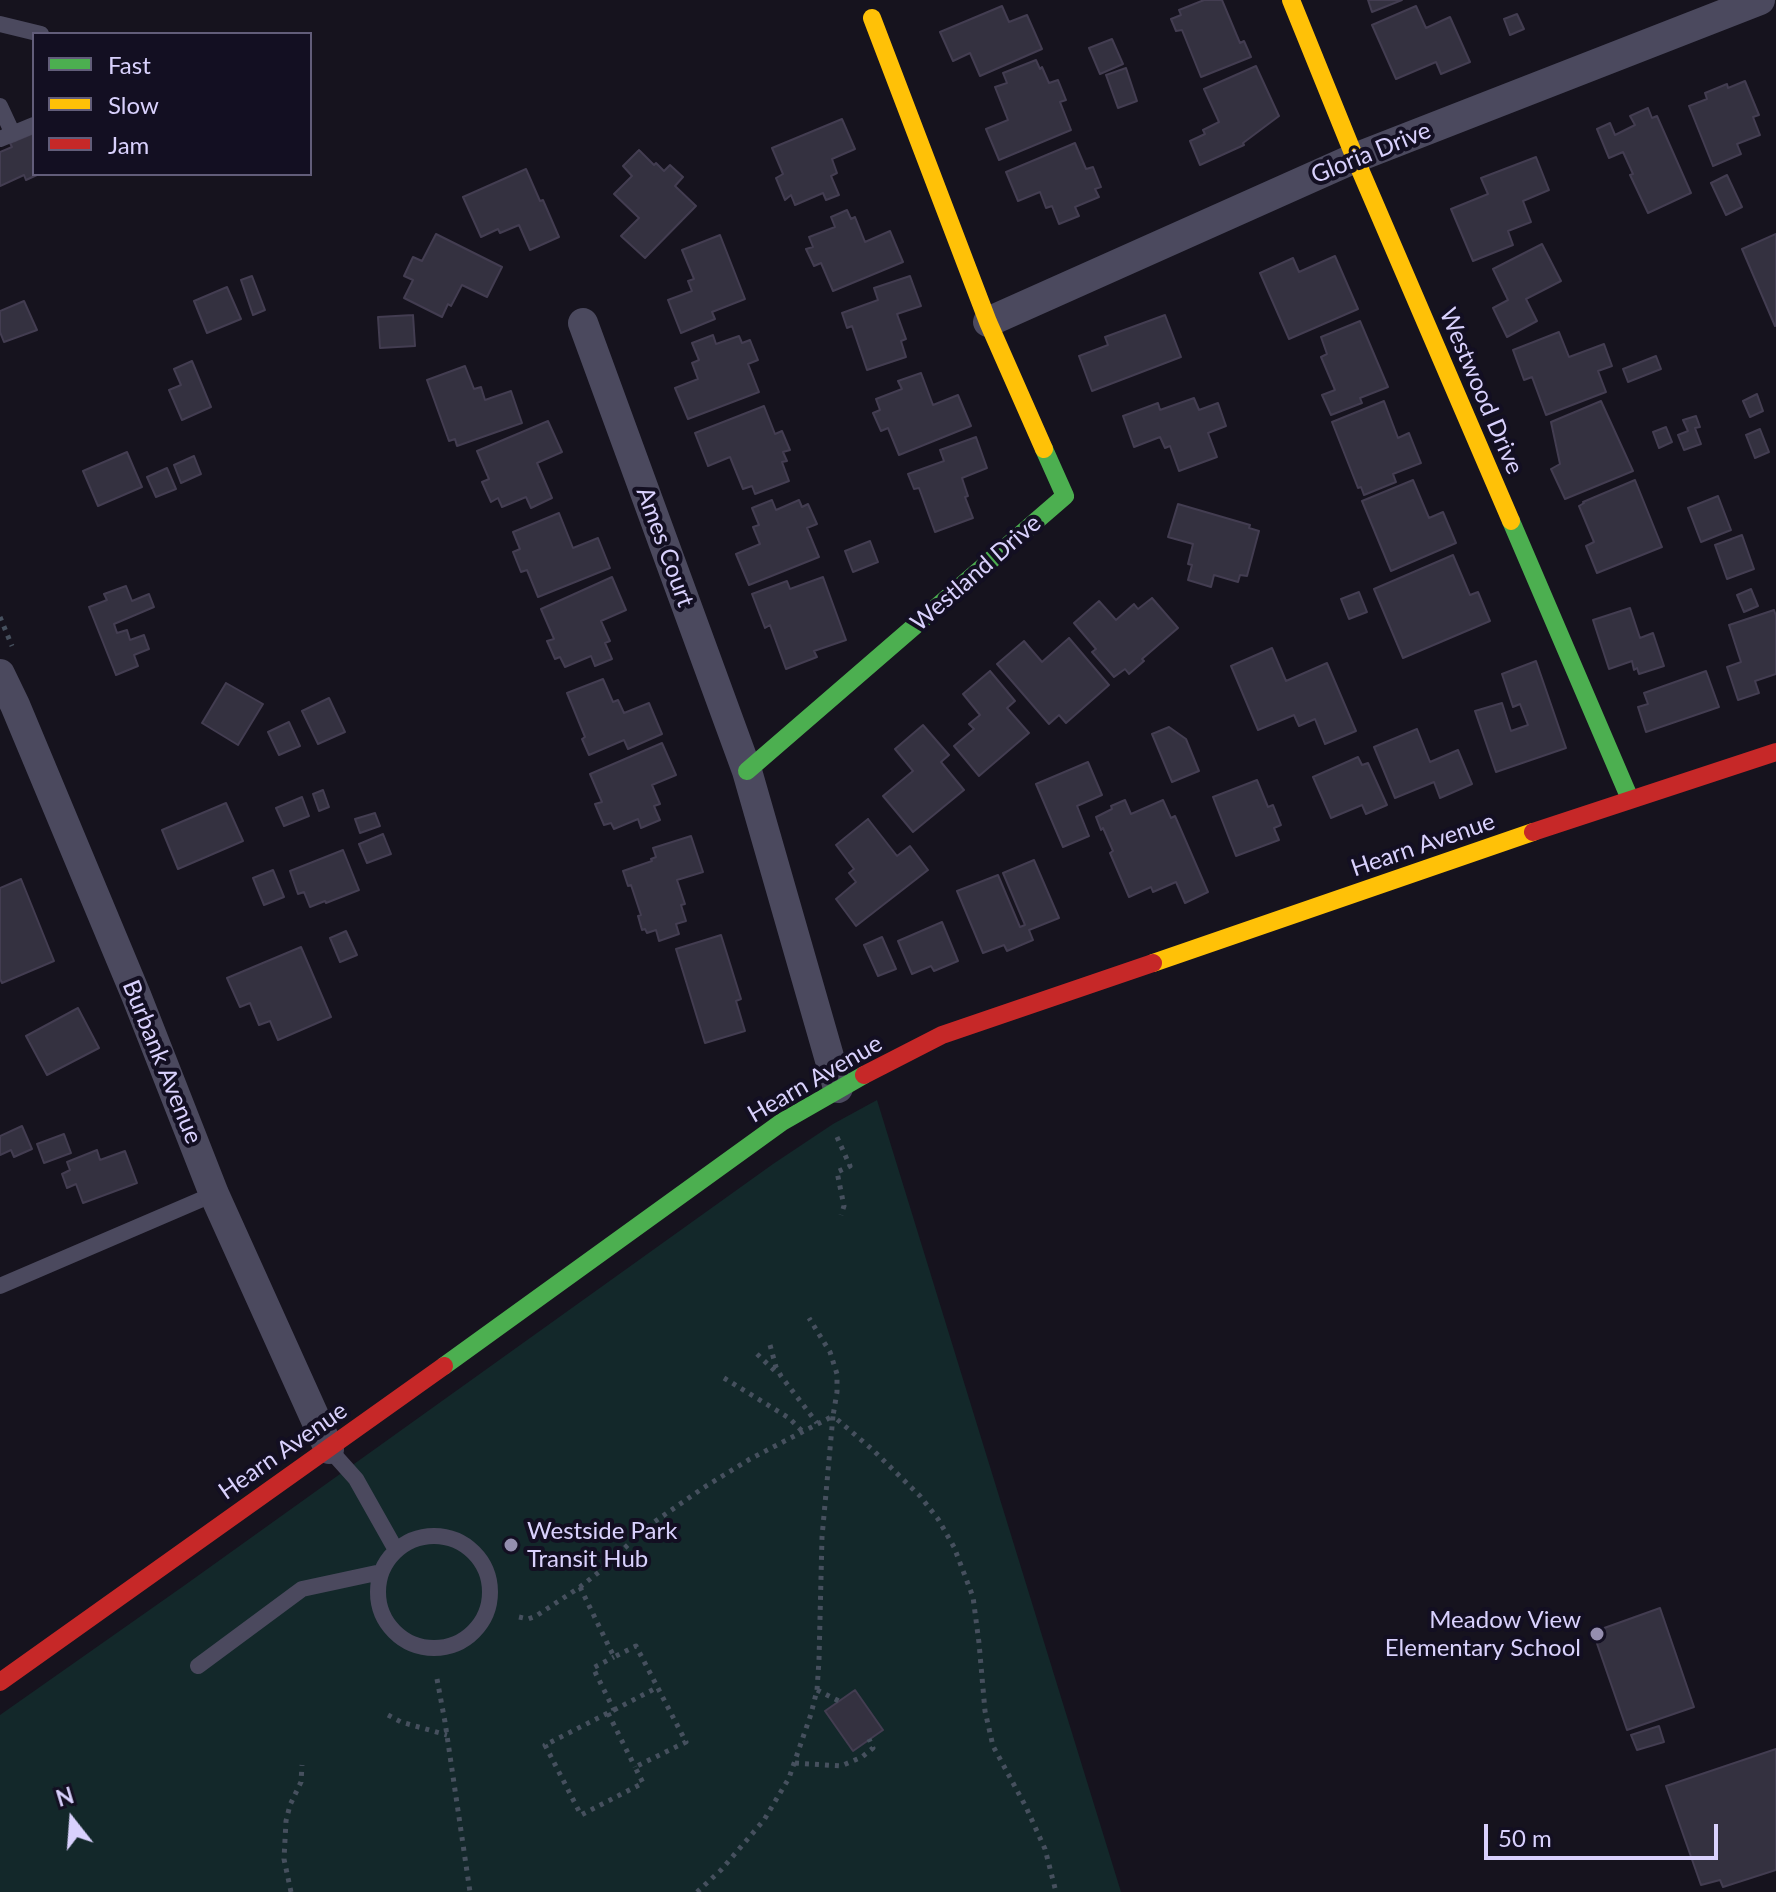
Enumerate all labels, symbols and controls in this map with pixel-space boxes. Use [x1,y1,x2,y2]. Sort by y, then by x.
legend [32,32,312,176]
text: Fast [108,50,151,79]
text: Slow [108,90,159,119]
street label: Gloria Drive [1307,116,1435,190]
text: Jam [108,130,149,159]
street label: Westwood Drive [1433,304,1529,478]
street label: Ames Court [630,483,700,611]
street label: Westland Drive [905,509,1047,637]
street label: Hearn Avenue [1347,807,1499,883]
street label: Burbank Avenue [116,976,208,1148]
street label: Hearn Avenue [743,1029,887,1129]
street label: Hearn Avenue [213,1396,353,1506]
place label: Westside Park Transit Hub [527,1517,677,1573]
marker: Westside Park Transit Hub [502,1536,520,1554]
place label: Meadow View Elementary School [1385,1606,1581,1662]
marker: Meadow View Elementary School [1588,1625,1606,1643]
north arrow [32,1780,112,1860]
text: N [53,1781,77,1812]
scale bar [1488,1808,1722,1858]
text: 50 m [1498,1823,1552,1852]

